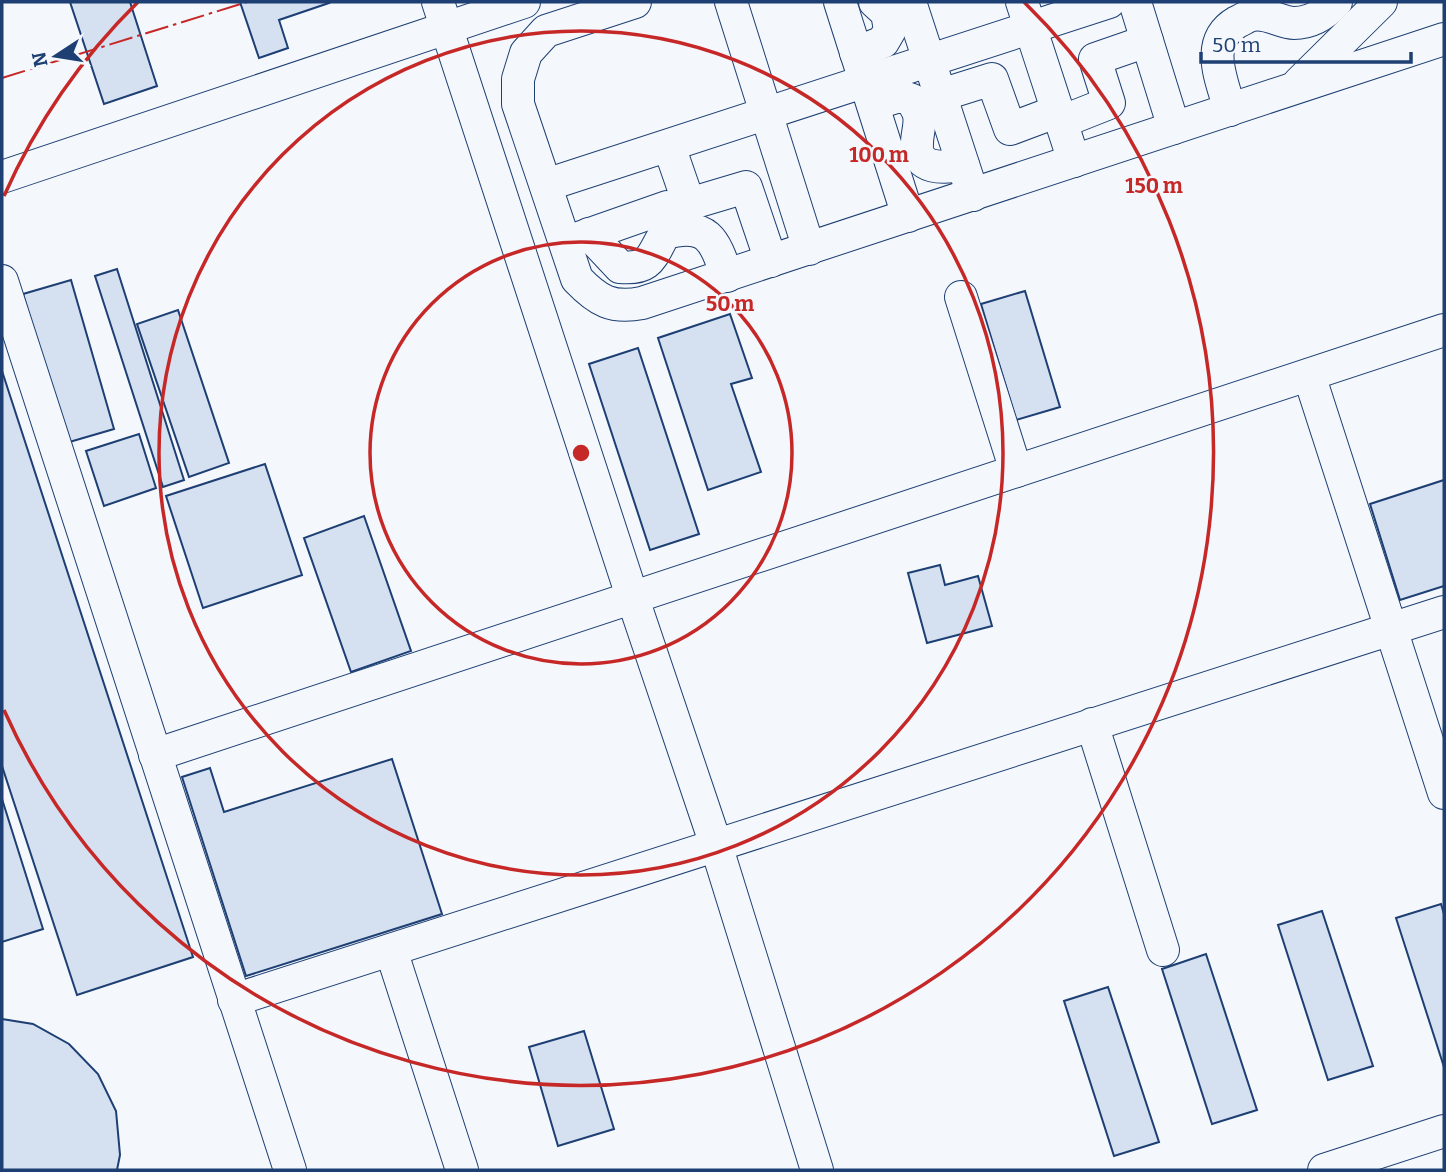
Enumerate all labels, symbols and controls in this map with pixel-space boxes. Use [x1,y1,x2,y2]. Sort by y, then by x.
north arrow [21,21,91,91]
scale bar [1201,21,1411,65]
text: 50 m [1212,32,1261,58]
text: N [27,50,53,69]
text: 100 m [849,142,909,168]
text: 150 m [1125,173,1183,199]
text: 50 m [706,291,754,317]
centre of rings [569,441,593,465]

